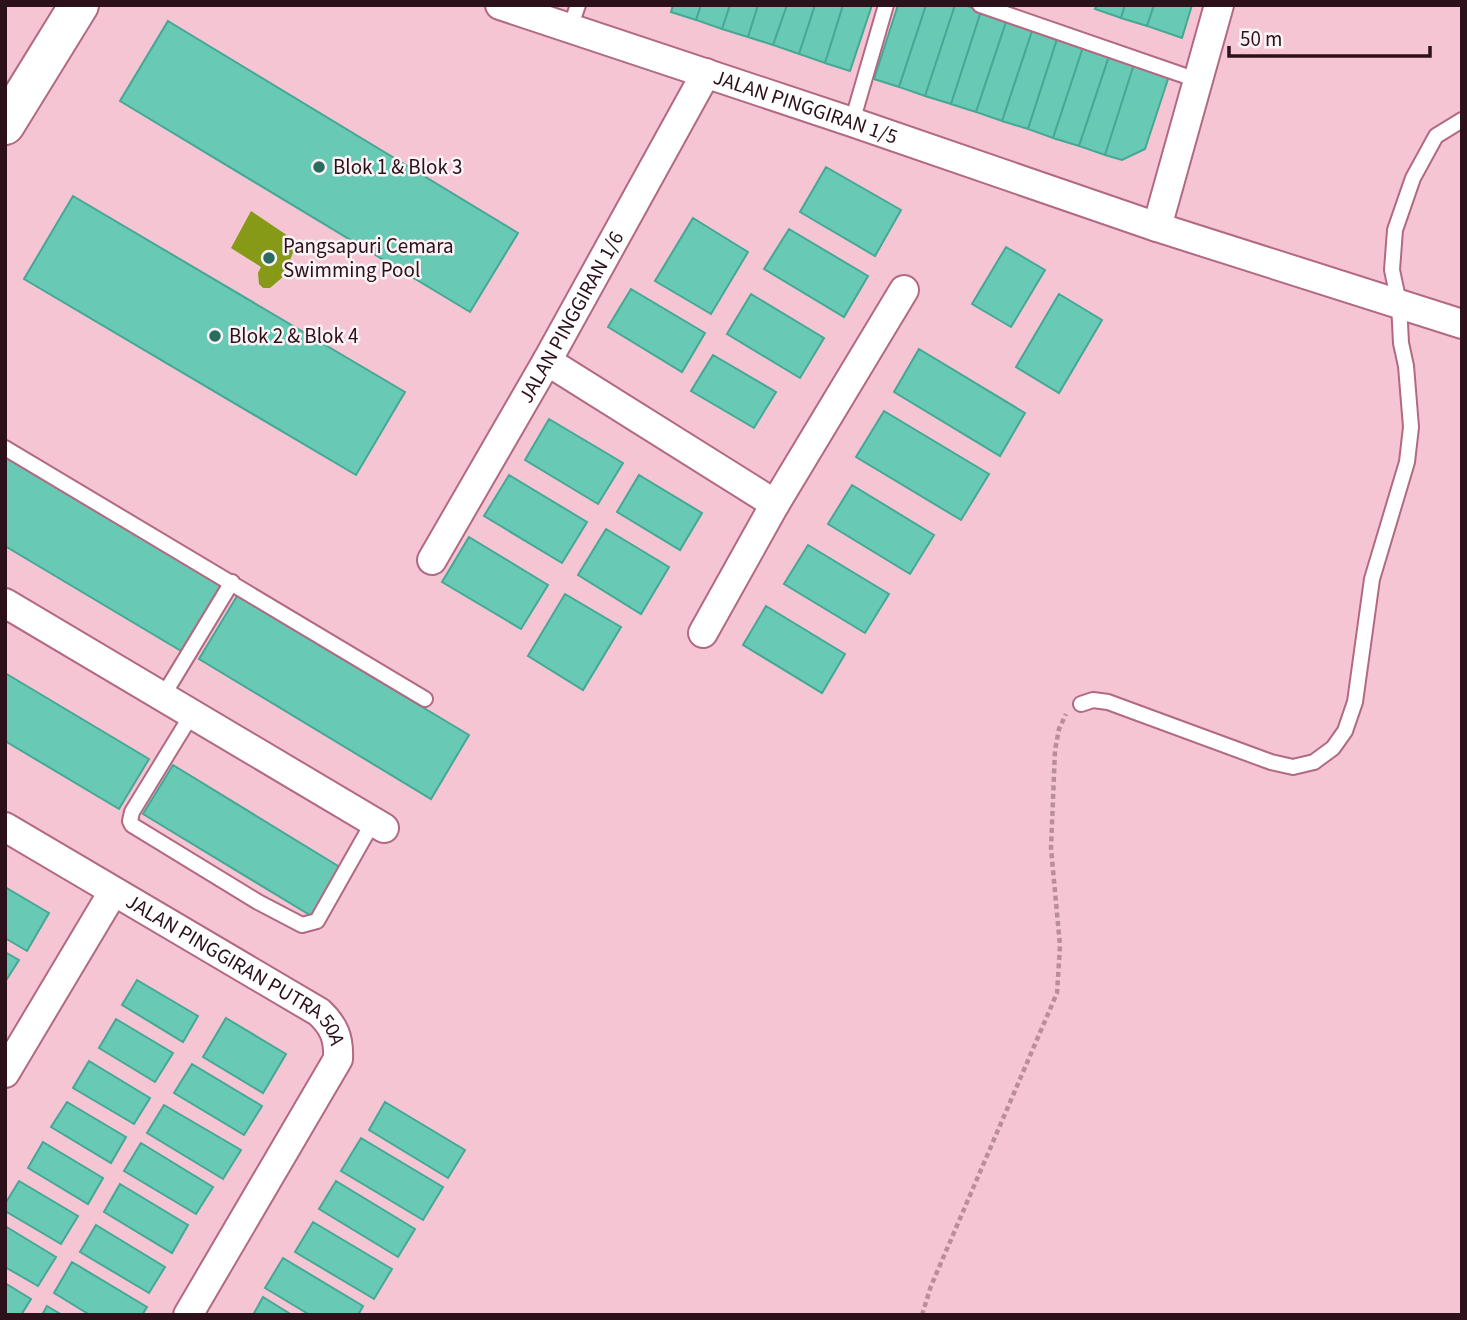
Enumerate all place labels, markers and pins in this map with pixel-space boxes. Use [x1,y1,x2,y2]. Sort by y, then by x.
place label: Blok 1 & Blok 3 [333,152,462,182]
marker: Blok 1 & Blok 3 [311,159,327,175]
place label: Pangsapuri Cemara Swimming Pool [283,231,454,285]
marker: Pangsapuri Cemara Swimming Pool [261,250,277,266]
place label: Blok 2 & Blok 4 [229,321,358,351]
marker: Blok 2 & Blok 4 [207,328,223,344]

